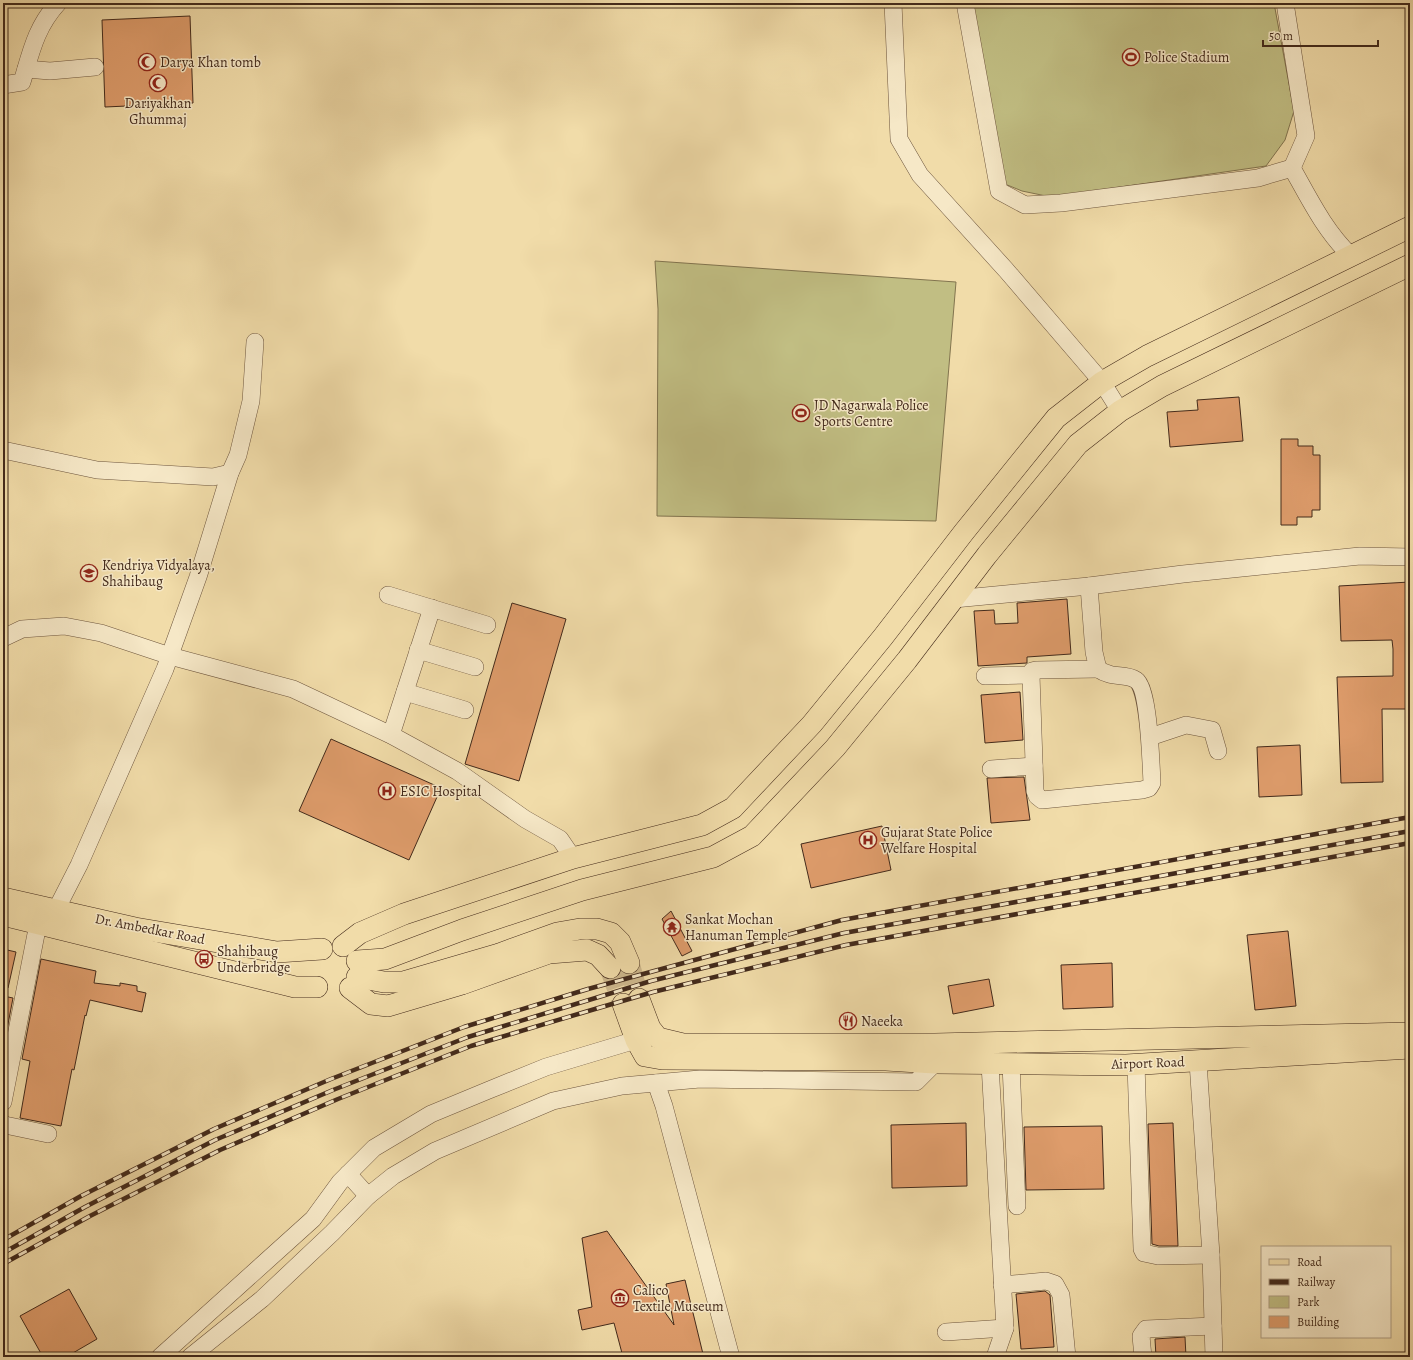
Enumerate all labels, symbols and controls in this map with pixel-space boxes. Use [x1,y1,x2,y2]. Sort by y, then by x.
scale bar [1263,22,1378,48]
text: 50 m [1269,28,1293,44]
sports icon: Police Stadium [1121,47,1141,67]
place label: Police Stadium [1144,48,1230,67]
mosque icon: Darya Khan tomb [137,52,157,72]
place label: Darya Khan tomb [160,53,261,72]
mosque icon: Dariyakhan Ghummaj [148,73,168,93]
place label: Dariyakhan Ghummaj [125,94,192,129]
place label: JD Nagarwala Police Sports Centre [814,396,929,431]
sports icon: JD Nagarwala Police Sports Centre [791,403,811,423]
place label: Kendriya Vidyalaya, Shahibaug [102,556,215,591]
school or university icon: Kendriya Vidyalaya, Shahibaug [79,563,99,583]
hospital icon: ESIC Hospital [377,781,397,801]
place label: ESIC Hospital [400,782,482,801]
place label: Gujarat State Police Welfare Hospital [880,823,992,858]
hospital icon: Gujarat State Police Welfare Hospital [858,830,878,850]
street label: Dr. Ambedkar Road [93,909,207,949]
place label: Sankat Mochan Hanuman Temple [685,910,787,945]
temple icon: Sankat Mochan Hanuman Temple [662,917,682,937]
place label: Shahibaug Underbridge [217,942,290,977]
bus stop icon: Shahibaug Underbridge [194,949,214,969]
restaurant icon: Naeeka [838,1011,858,1031]
place label: Naeeka [861,1012,904,1031]
street label: Airport Road [1110,1052,1186,1074]
legend [1261,1246,1391,1338]
text: Road [1297,1254,1323,1270]
text: Railway [1297,1274,1336,1290]
place label: Calico Textile Museum [633,1281,724,1316]
museum icon: Calico Textile Museum [610,1288,630,1308]
text: Park [1297,1294,1320,1310]
text: Building [1297,1314,1339,1330]

